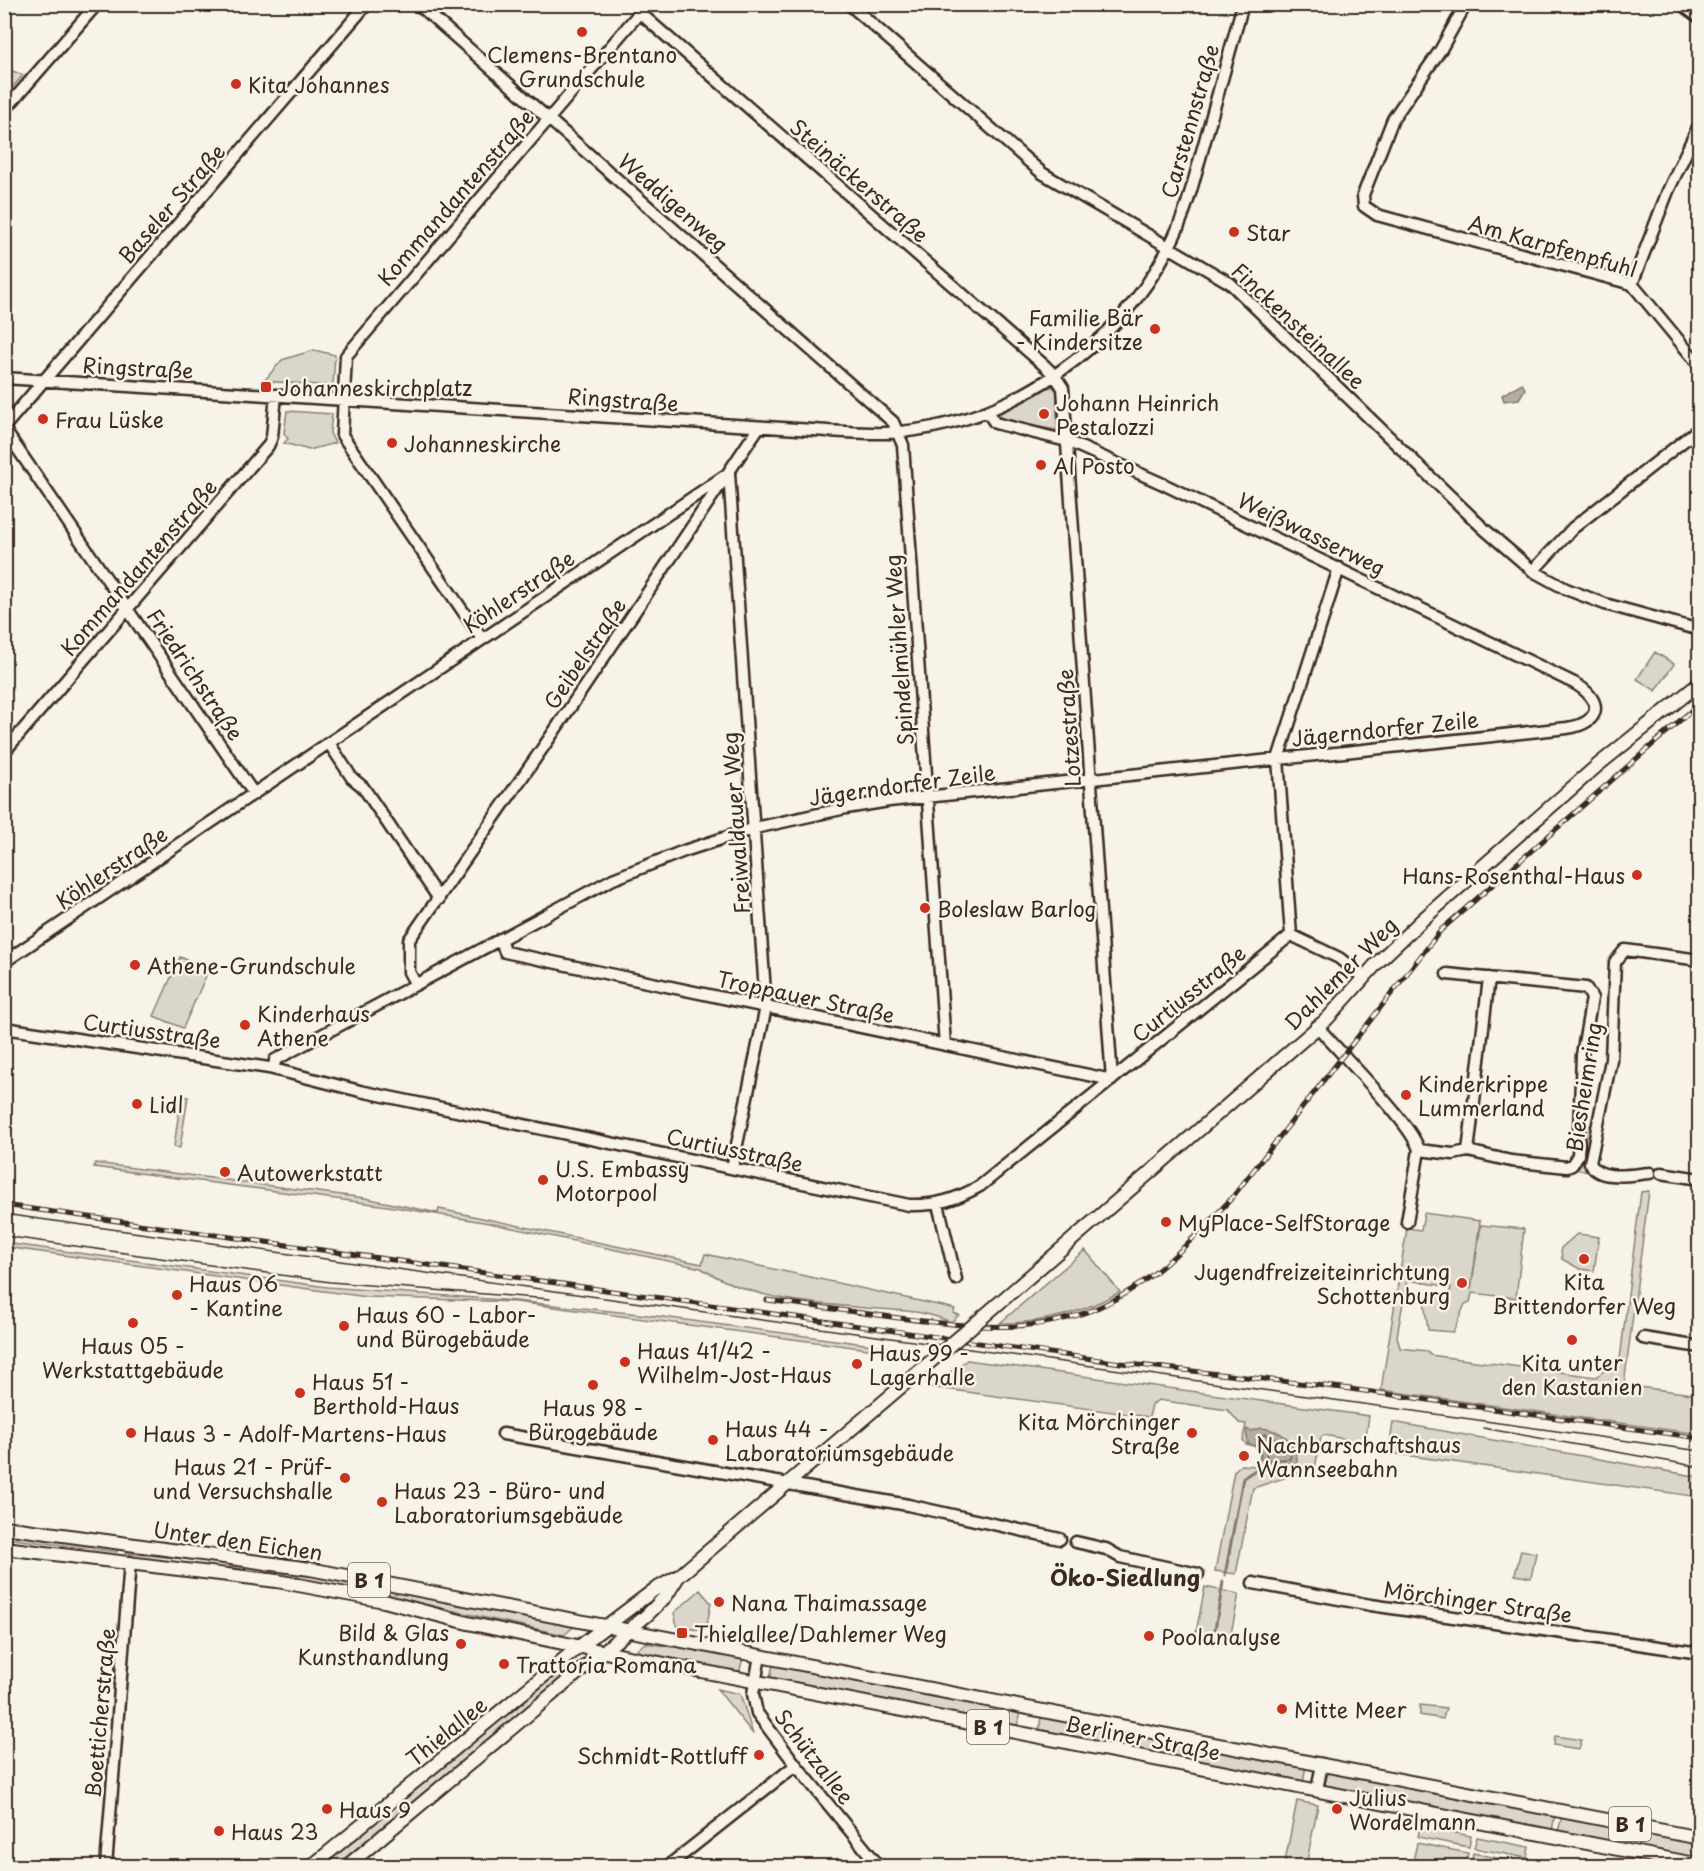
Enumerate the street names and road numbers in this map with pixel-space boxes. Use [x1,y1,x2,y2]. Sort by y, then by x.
street label: Carstennstraße [1152,40,1226,202]
street label: Kommandantenstraße [369,102,541,292]
street label: Steinäckerstraße [784,111,936,249]
street label: Baseler Straße [110,136,232,270]
street label: Weddigenweg [612,145,736,259]
street label: Am Karpfenpfuhl [1465,206,1641,284]
street label: Finckensteinallee [1225,254,1373,396]
street label: Ringstraße [82,348,194,386]
street label: Ringstraße [566,379,680,419]
street label: Kommandantenstraße [52,472,224,662]
street label: Weißwasserweg [1233,483,1391,583]
street label: Köhlerstraße [456,542,580,640]
street label: Spindelmühler Weg [875,553,921,747]
street label: Geibelstraße [535,591,633,715]
street label: Friedrichstraße [140,602,252,746]
street label: Lotzestraße [1048,668,1088,788]
street label: Jägerndorfer Zeile [1290,702,1480,754]
street label: Freiwaldauer Weg [713,731,757,915]
street label: Jägerndorfer Zeile [807,755,997,813]
street label: Köhlerstraße [49,818,173,916]
street label: Dahlemer Weg [1276,909,1404,1037]
street label: Curtiusstraße [1124,937,1252,1049]
street label: Troppauer Straße [714,962,898,1030]
street label: Curtiusstraße [81,1004,223,1056]
street label: Biesheimring [1557,1020,1609,1154]
street label: Curtiusstraße [664,1119,806,1179]
street label: Unter den Eichen [151,1512,325,1568]
road number: B 1 [348,1563,390,1597]
street label: Mörchinger Straße [1382,1572,1574,1630]
street label: Boetticherstraße [76,1627,122,1799]
street label: Thielallee [399,1688,493,1774]
street label: Schützallee [767,1701,863,1811]
street label: Berliner Straße [1063,1706,1223,1768]
road number: B 1 [967,1710,1009,1744]
road number: B 1 [1609,1807,1651,1841]

